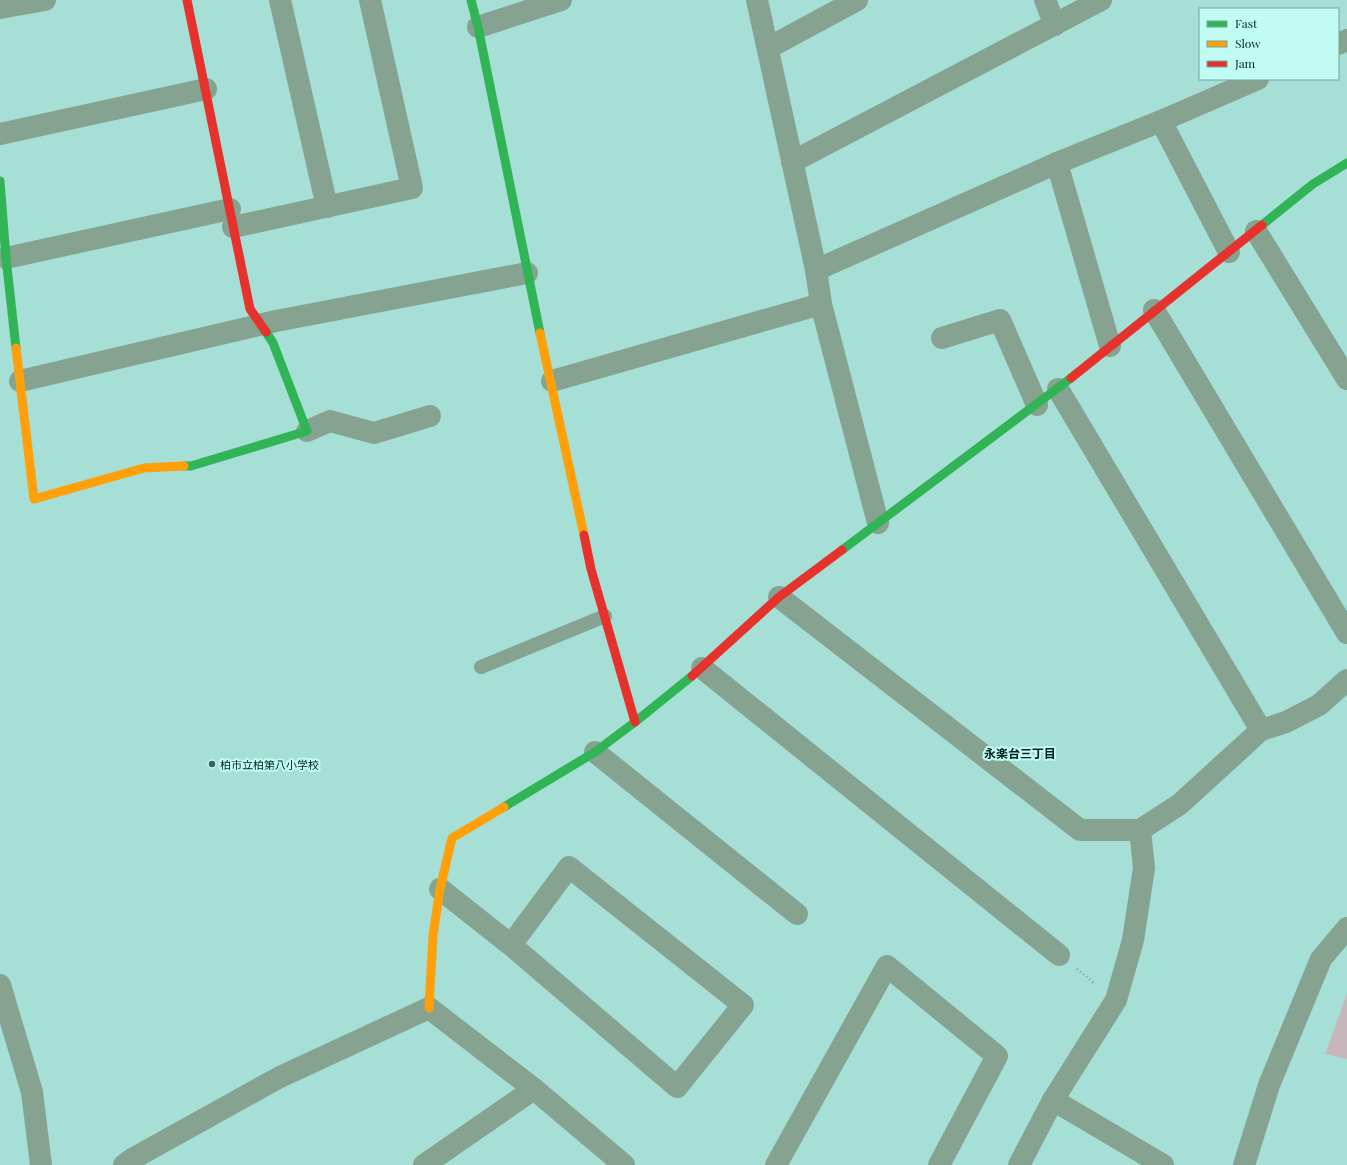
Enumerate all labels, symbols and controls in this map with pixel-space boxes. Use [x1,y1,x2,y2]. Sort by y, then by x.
legend [1199,8,1339,80]
text: Fast [1235,15,1258,31]
text: Slow [1235,35,1261,51]
text: Jam [1234,55,1256,71]
district label: 永楽台三丁目 [984,745,1056,761]
place label: 柏市立柏第八小学校 [220,757,319,772]
marker: 柏市立柏第八小学校 [207,759,217,769]

